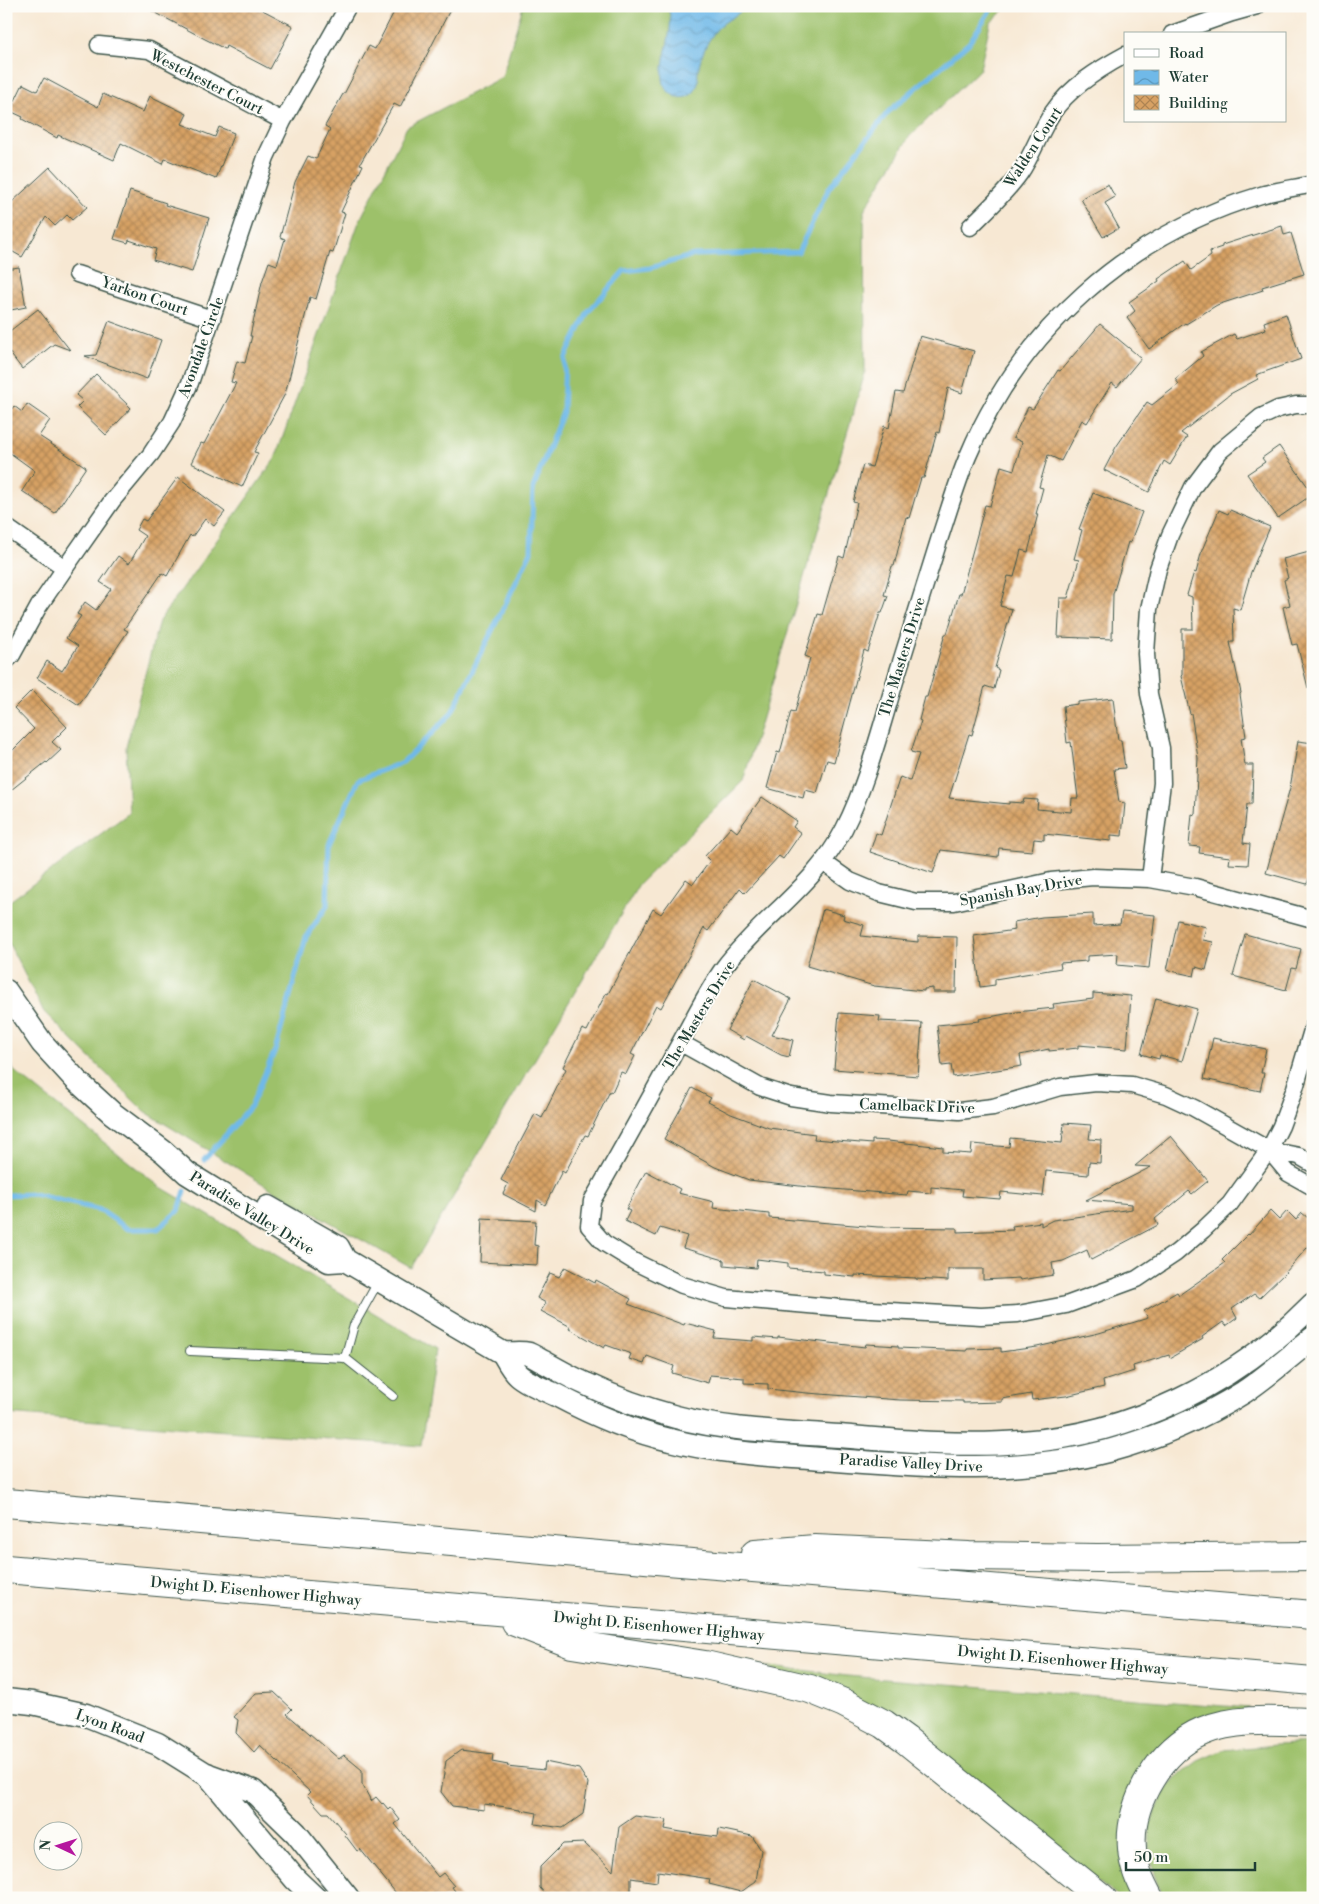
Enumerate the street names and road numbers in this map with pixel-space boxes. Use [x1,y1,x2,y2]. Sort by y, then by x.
street label: Westchester Court [146,45,267,119]
street label: Walden Court [1000,103,1067,192]
street label: Yarkon Court [98,272,191,320]
street label: Avondale Circle [174,294,229,401]
street label: The Masters Drive [875,595,930,719]
street label: Spanish Bay Drive [958,870,1084,911]
street label: The Masters Drive [659,957,740,1074]
street label: Camelback Drive [859,1095,975,1118]
street label: Paradise Valley Drive [186,1167,318,1260]
street label: Paradise Valley Drive [839,1450,983,1477]
street label: Dwight D. Eisenhower Highway [150,1573,363,1610]
street label: Dwight D. Eisenhower Highway [553,1608,766,1645]
street label: Dwight D. Eisenhower Highway [957,1642,1170,1679]
street label: Lyon Road [73,1705,147,1748]

